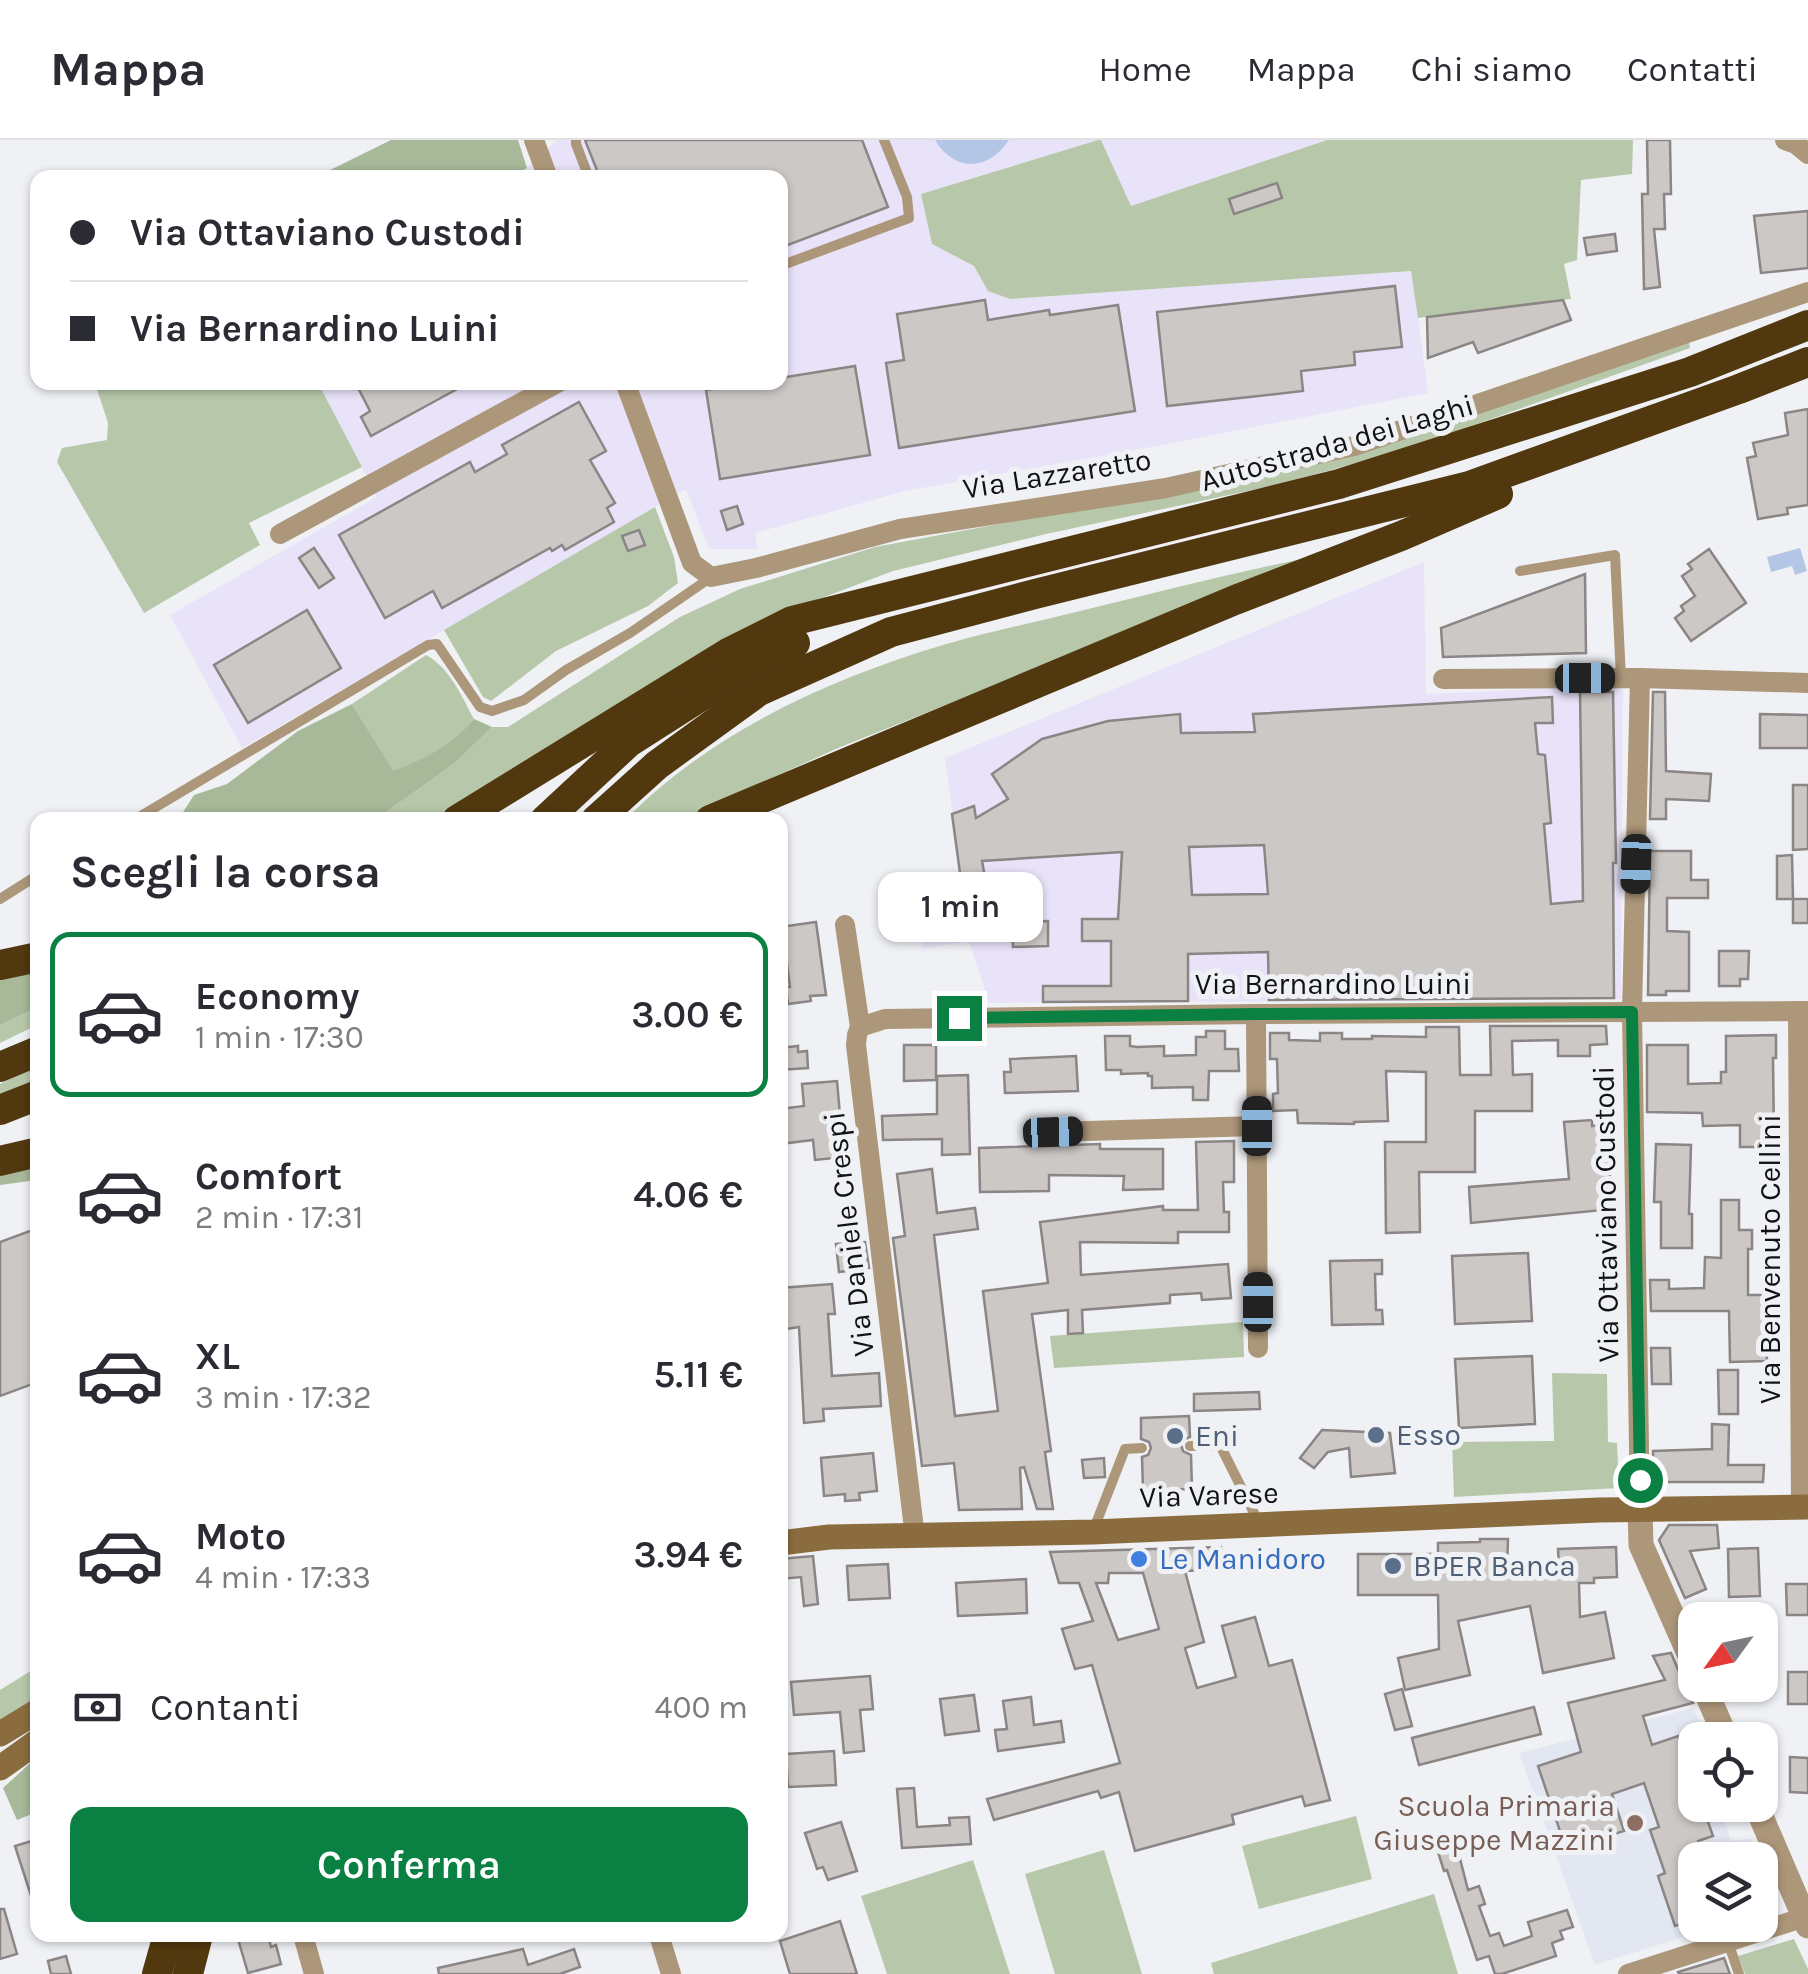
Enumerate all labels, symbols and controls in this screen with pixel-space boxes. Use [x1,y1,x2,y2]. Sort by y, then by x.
text: Mappa [50,41,207,97]
text: Home [1098,49,1192,90]
text: Mappa [1247,49,1356,90]
text: Chi siamo [1411,49,1572,90]
text: Contatti [1627,49,1758,90]
text: Via Ottaviano Custodi [130,210,525,255]
text: Via Bernardino Luini [130,306,500,351]
street label: Autostrada dei Laghi [1196,387,1478,499]
street label: Via Lazzaretto [960,441,1154,507]
car [1555,663,1615,693]
car [1620,833,1652,895]
text: Scegli la corsa [70,846,381,898]
callout: 1 min [876,873,1042,943]
text: 1 min [921,888,1000,925]
street label: Via Bernardino Luini [1195,966,1471,1002]
icon: car [75,970,165,1060]
text: Economy [195,974,359,1019]
text: 3.00 € [631,992,743,1037]
route end [937,996,982,1041]
text: 1 min · 17:30 [195,1019,364,1056]
street label: Via Ottaviano Custodi [1585,1065,1627,1363]
car [1242,1096,1272,1156]
street label: Via Daniele Crespi [816,1110,882,1358]
street label: Via Benvenuto Cellini [1752,1114,1788,1404]
car [1022,1116,1084,1148]
icon: car [75,1150,165,1240]
text: Comfort [195,1154,342,1199]
text: 4.06 € [633,1172,743,1217]
text: 2 min · 17:31 [195,1199,363,1236]
car [1243,1272,1273,1332]
icon: car [75,1330,165,1420]
text: XL [195,1334,240,1379]
text: 5.11 € [653,1352,743,1397]
text: 3 min · 17:32 [195,1379,372,1416]
place label: Esso [1396,1417,1461,1453]
place label: Eni [1195,1418,1239,1454]
marker: Esso [1365,1424,1387,1446]
marker: Eni [1164,1425,1186,1447]
route start [1618,1458,1663,1503]
street label: Via Varese [1139,1475,1279,1515]
icon: car [75,1510,165,1600]
text: Moto [195,1514,286,1559]
text: 3.94 € [633,1532,743,1577]
place label: Le Manidoro [1159,1541,1326,1577]
marker: Le Manidoro [1128,1548,1150,1570]
place label: BPER Banca [1413,1548,1576,1584]
marker: BPER Banca [1382,1555,1404,1577]
text: 4 min · 17:33 [195,1559,371,1596]
north arrow [1678,1602,1778,1702]
map controls [1678,1602,1778,1942]
icon: cash [70,1680,125,1735]
text: Contanti [150,1685,301,1730]
text: 400 m [655,1689,748,1726]
button: locate [1678,1722,1778,1822]
place label: Scuola Primaria Giuseppe Mazzini [1373,1788,1615,1858]
button: Conferma [70,1807,748,1922]
marker: Scuola Primaria Giuseppe Mazzini [1624,1812,1646,1834]
button: layers [1678,1842,1778,1942]

